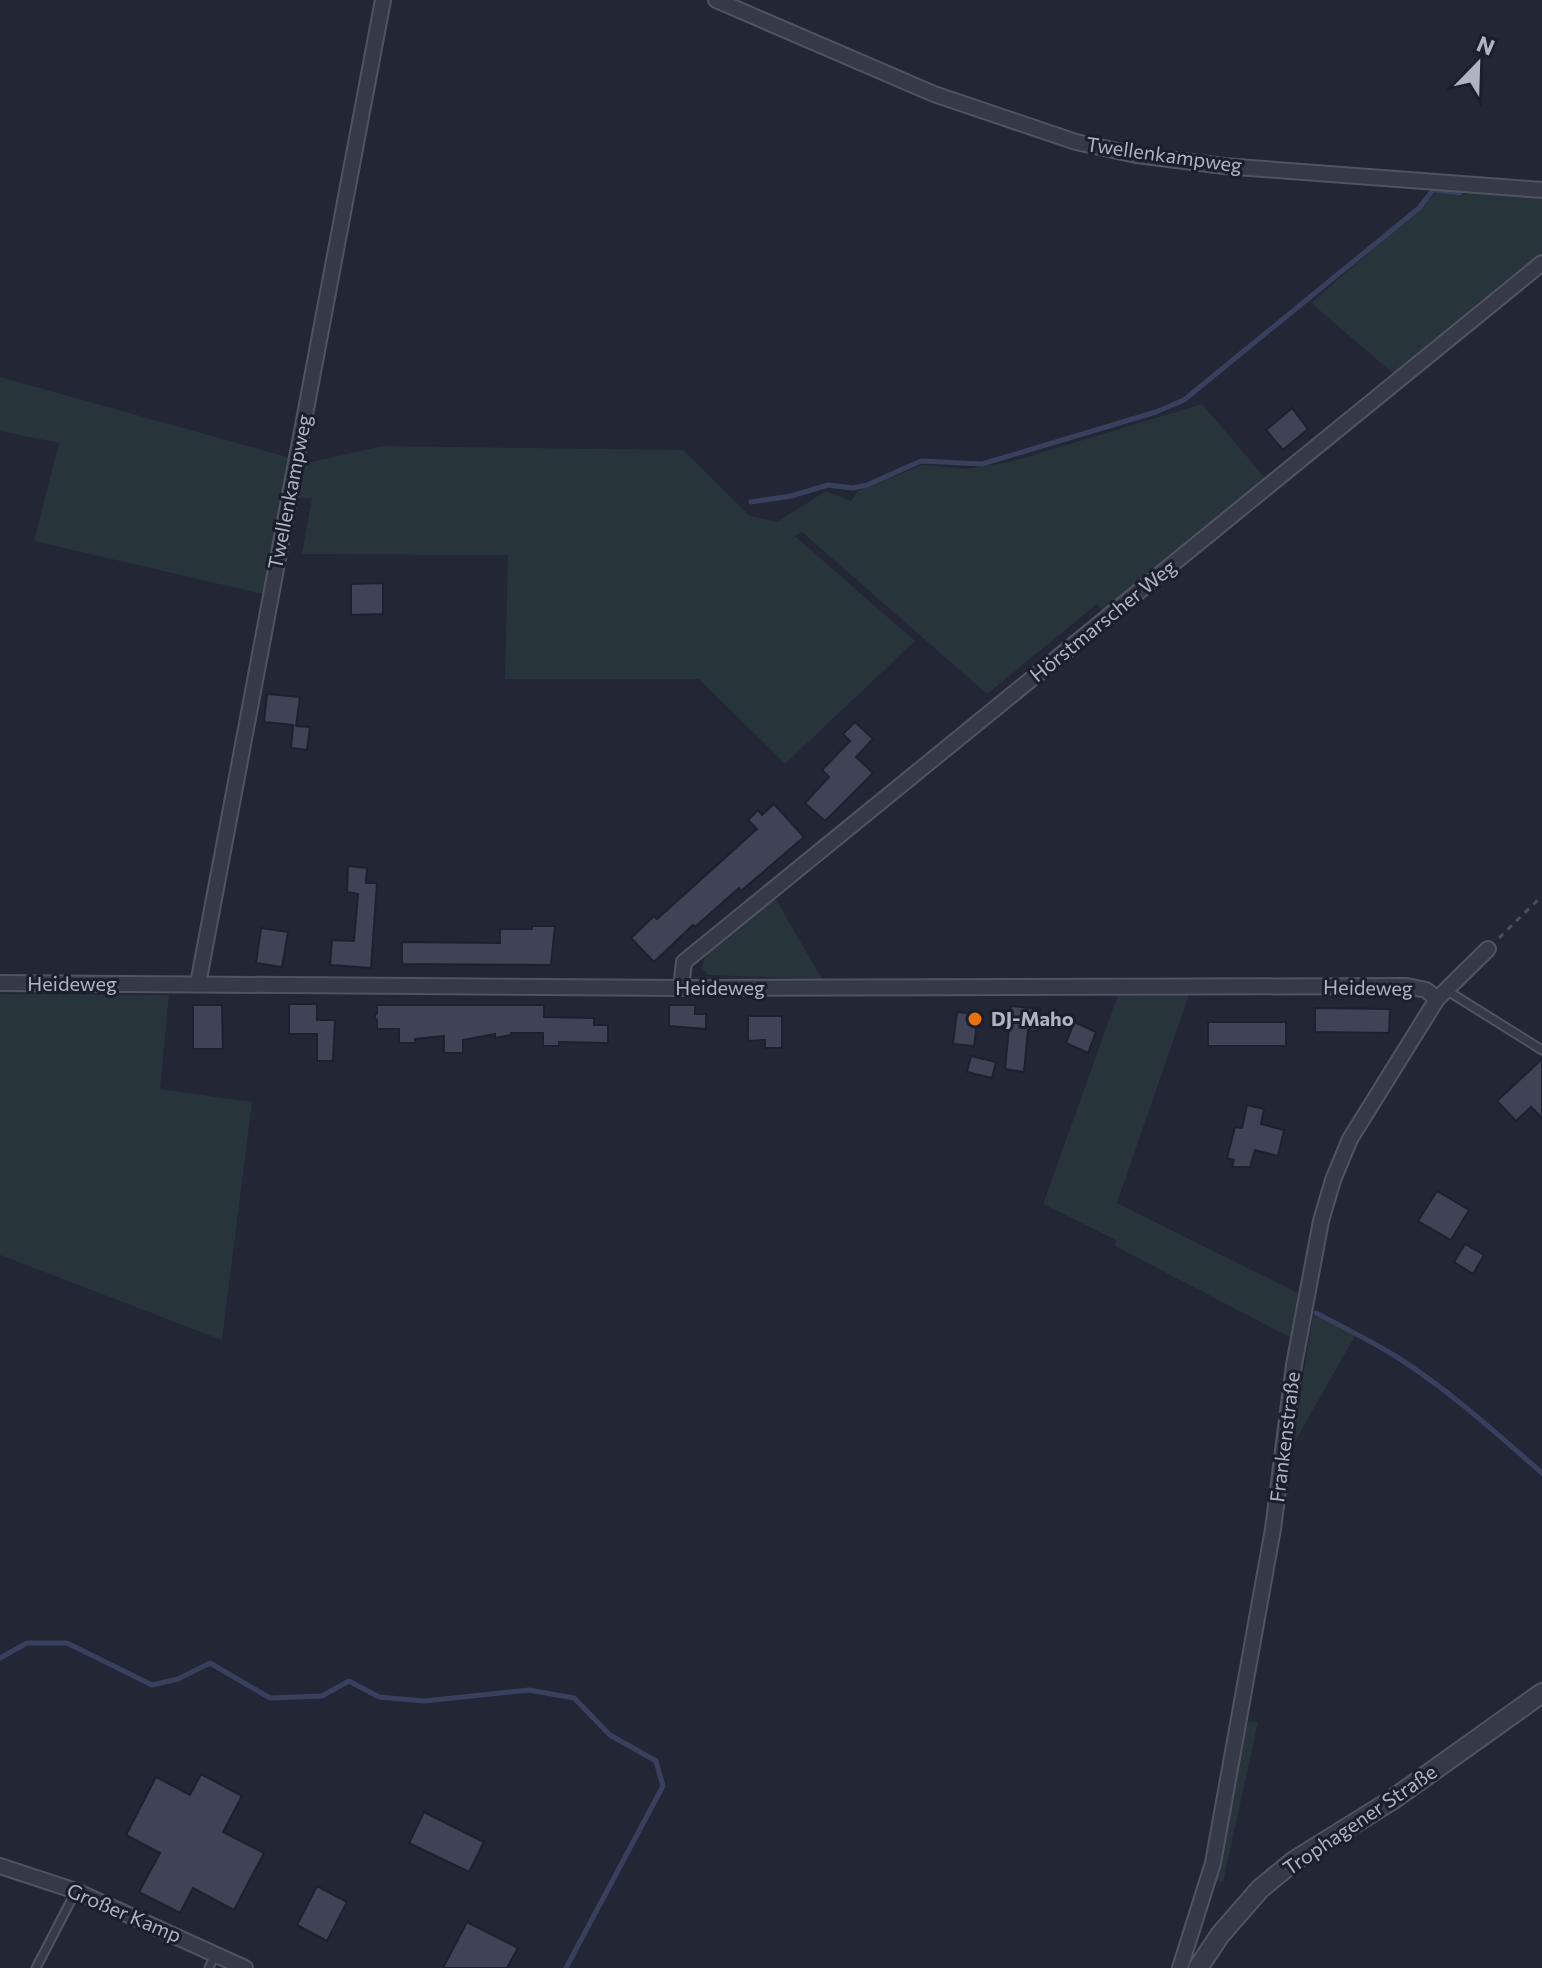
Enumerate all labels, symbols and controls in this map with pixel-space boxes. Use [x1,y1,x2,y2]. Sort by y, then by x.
north arrow [1438,24,1518,104]
text: N [1473,29,1499,61]
street label: Twellenkampweg [1085,131,1244,177]
street label: Twellenkampweg [262,412,316,571]
street label: Hörstmarscher Weg [1025,554,1180,686]
street label: Heideweg [27,971,117,995]
street label: Heideweg [1323,974,1413,1000]
street label: Heideweg [675,975,765,999]
place label: DJ-Maho [991,1006,1074,1030]
marker: DJ-Maho [966,1010,984,1028]
street label: Frankenstraße [1264,1370,1304,1504]
street label: Trophagener Straße [1278,1759,1441,1879]
street label: Großer Kamp [64,1877,185,1947]

